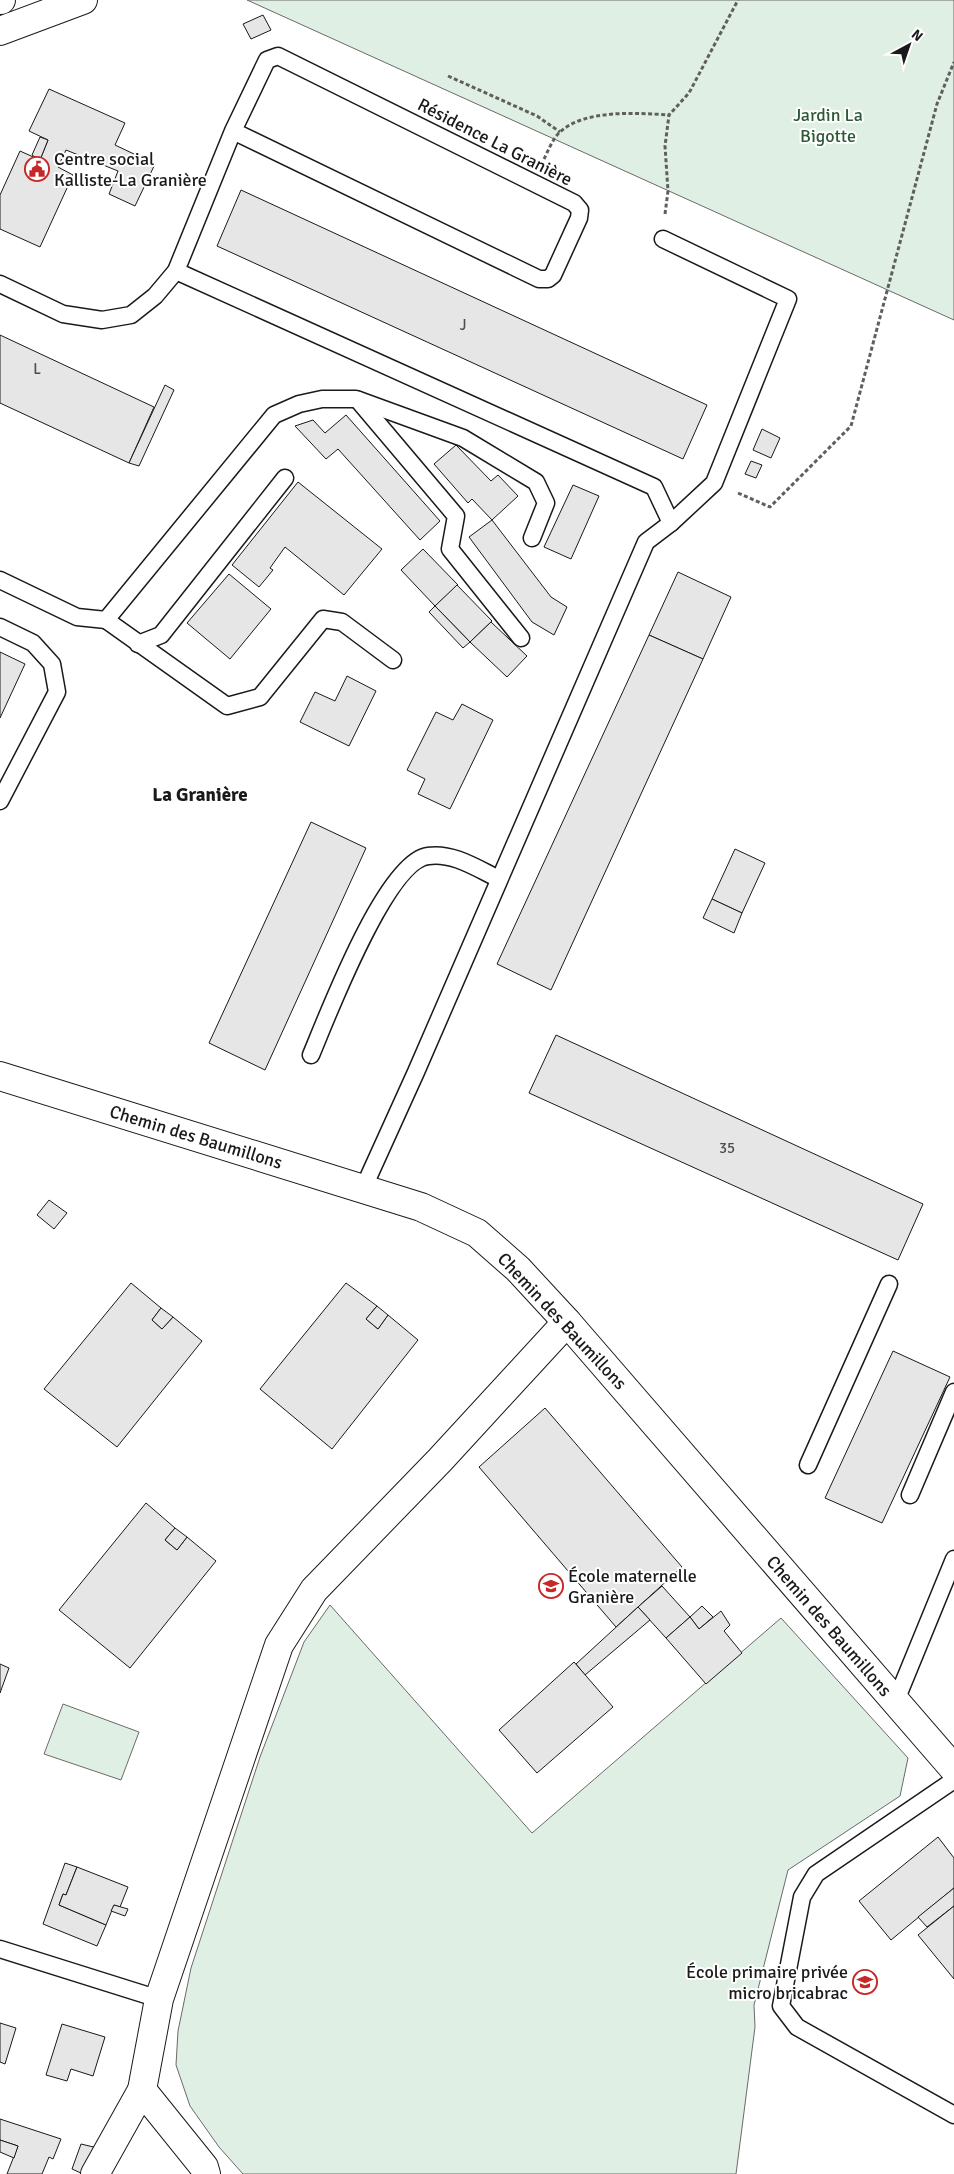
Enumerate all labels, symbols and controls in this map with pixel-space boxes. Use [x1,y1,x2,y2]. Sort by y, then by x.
north arrow [884,20,934,70]
text: N [908,26,926,45]
street label: Résidence La Granière [414,93,576,191]
park label: Jardin La Bigotte [793,104,863,147]
place label: Centre social Kalliste-La Granière [54,148,207,191]
public building icon: Centre social Kalliste-La Granière [24,156,50,182]
house number: J [460,316,466,334]
house number: L [33,360,41,378]
district label: La Granière [152,783,248,807]
street label: Chemin des Baumillons [107,1100,285,1174]
house number: 35 [719,1139,735,1157]
street label: Chemin des Baumillons [493,1248,631,1394]
street label: Chemin des Baumillons [762,1551,896,1701]
place label: École maternelle Granière [568,1565,697,1608]
school or university icon: École maternelle Granière [538,1573,564,1599]
place label: École primaire privée micro bricabrac [686,1961,848,2004]
school or university icon: École primaire privée micro bricabrac [852,1969,878,1995]

